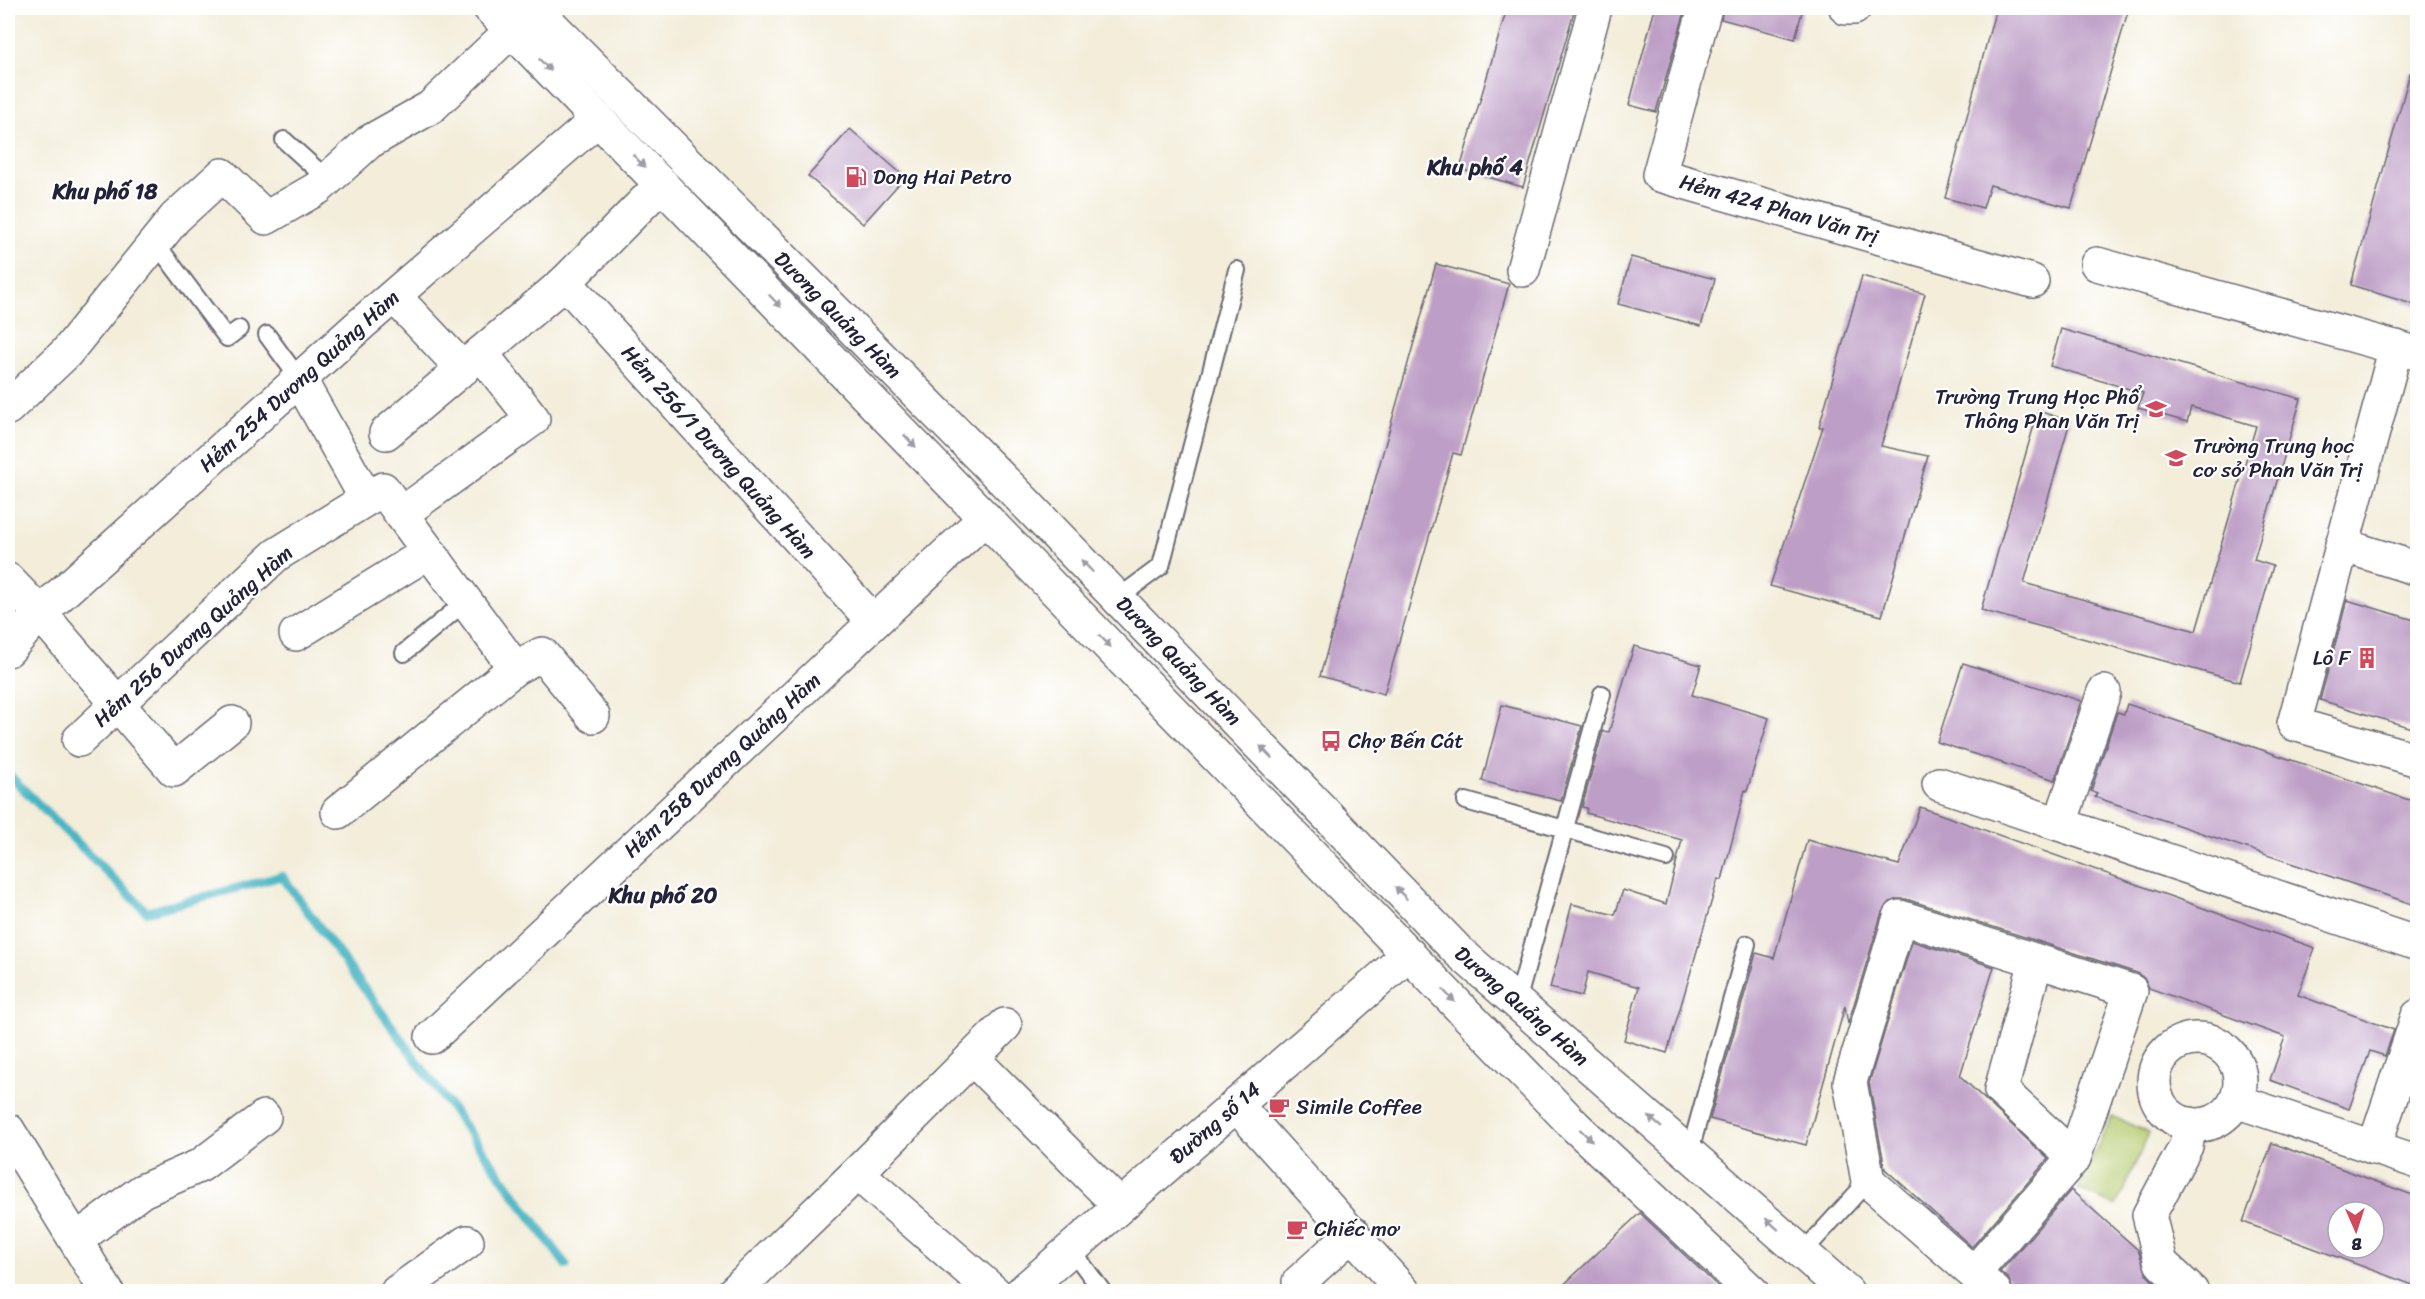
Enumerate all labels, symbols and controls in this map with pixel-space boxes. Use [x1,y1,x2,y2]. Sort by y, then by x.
one-way arrow [538,57,552,71]
district label: Khu phố 4 [1426,148,1523,187]
one-way arrow [631,153,645,167]
place label: Dong Hai Petro [873,158,1012,196]
street label: Hẻm 424 Phan Văn Trị [1675,162,1884,256]
fuel station icon: Dong Hai Petro [844,165,868,189]
district label: Khu phố 18 [51,172,158,211]
street label: Dương Quảng Hàm [765,242,911,388]
street label: Hẻm 254 Dương Quảng Hàm [189,280,409,482]
one-way arrow [767,293,781,307]
street label: Hẻm 256/1 Dương Quảng Hàm [612,336,826,568]
place label: Trường Trung Học Phổ Thông Phan Văn Trị [1935,378,2142,440]
school or university icon: Trường Trung Học Phổ Thông Phan Văn Trị [2144,397,2168,421]
place label: Trường Trung học cơ sở Phan Văn Trị [2193,427,2364,489]
one-way arrow [903,433,917,447]
school or university icon: Trường Trung học cơ sở Phan Văn Trị [2164,446,2188,470]
street label: Hẻm 256 Dương Quảng Hàm [84,535,302,737]
one-way arrow [1081,560,1095,574]
street label: Dương Quảng Hàm [1106,587,1252,735]
one-way arrow [1097,633,1111,647]
place label: Lô F [2313,639,2352,677]
building icon: Lô F [2355,646,2379,670]
street label: Hẻm 258 Dương Quảng Hàm [614,662,830,868]
place label: Chợ Bến Cát [1348,722,1464,760]
bus stop icon: Chợ Bến Cát [1319,729,1343,753]
one-way arrow [1260,746,1274,760]
district label: Khu phố 20 [607,876,718,915]
one-way arrow [1395,886,1409,900]
street label: Dương Quảng Hàm [1445,936,1599,1076]
one-way arrow [1442,988,1456,1002]
street label: Đường số 14 [1160,1072,1270,1174]
place label: Simile Coffee [1296,1088,1422,1126]
cafe icon: Simile Coffee [1267,1095,1291,1119]
one-way arrow [1648,1116,1663,1129]
one-way arrow [1578,1128,1592,1142]
north arrow [2326,1200,2386,1260]
place label: Chiếc mơ [1314,1210,1401,1248]
cafe icon: Chiếc mơ [1285,1217,1309,1241]
one-way arrow [1765,1218,1780,1231]
text: B [2350,1230,2363,1259]

